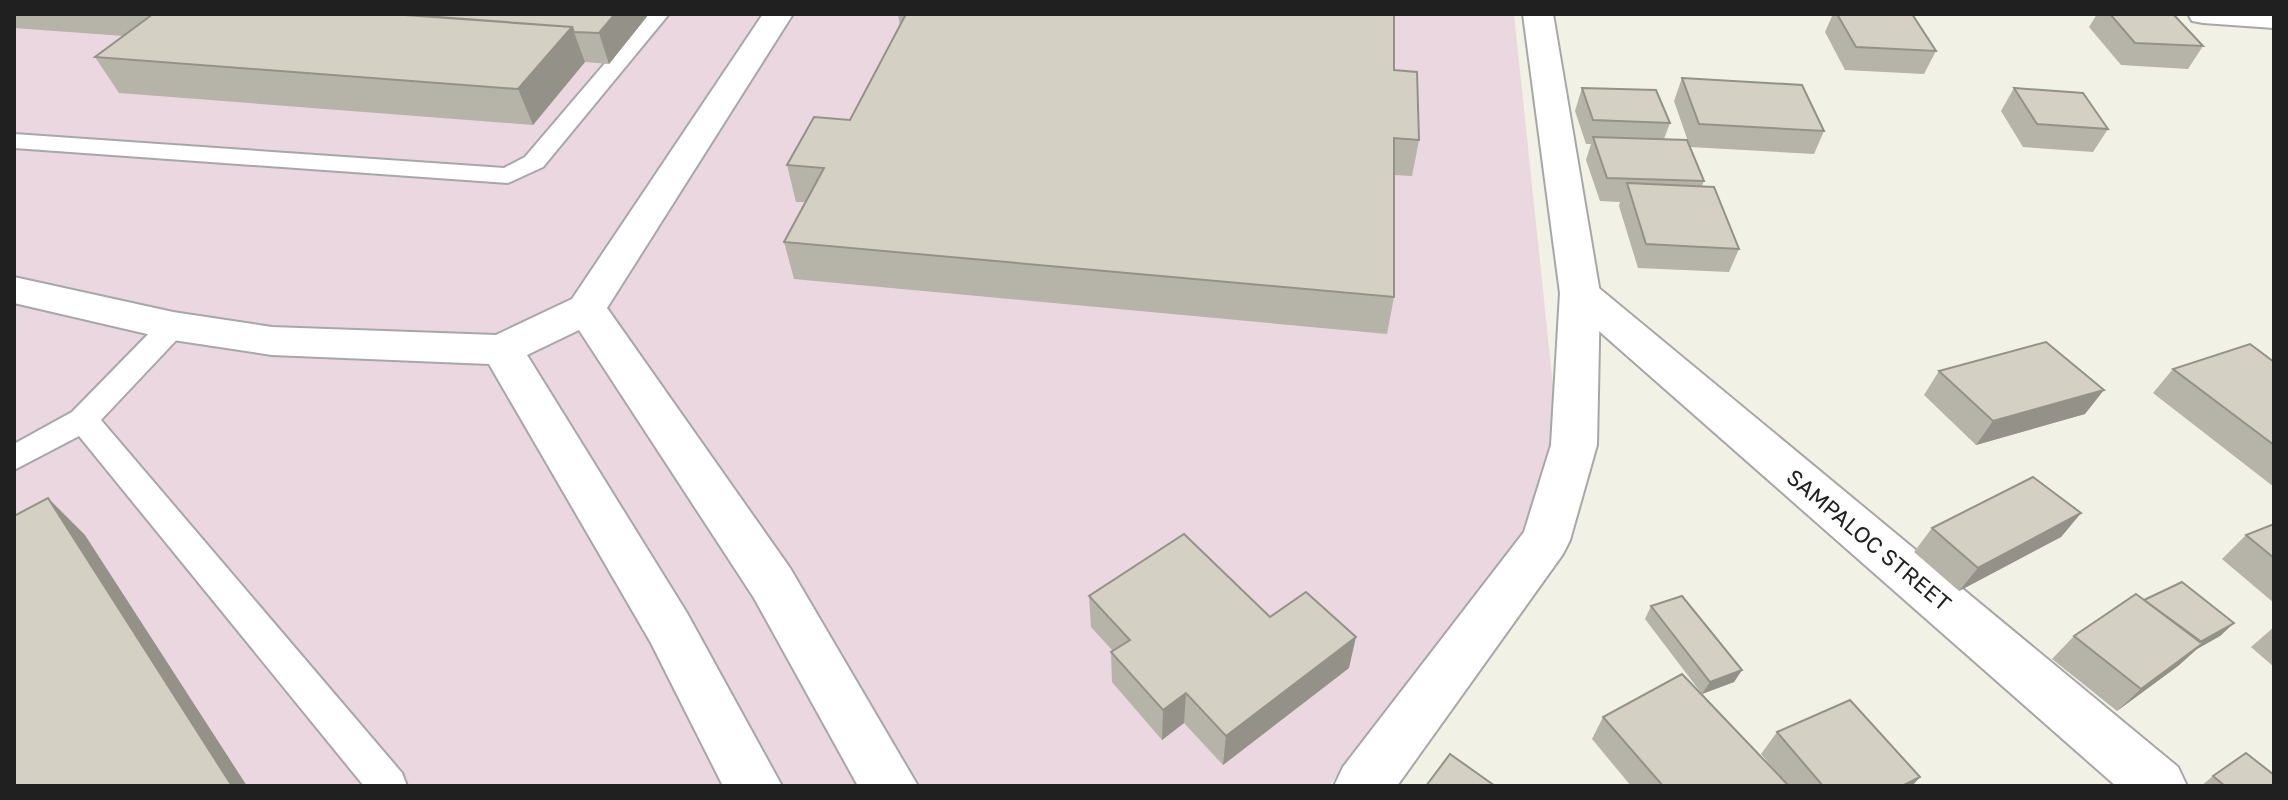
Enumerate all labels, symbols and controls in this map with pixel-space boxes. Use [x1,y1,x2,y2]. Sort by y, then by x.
street label: SAMPALOC STREET [1782,463,1957,617]

